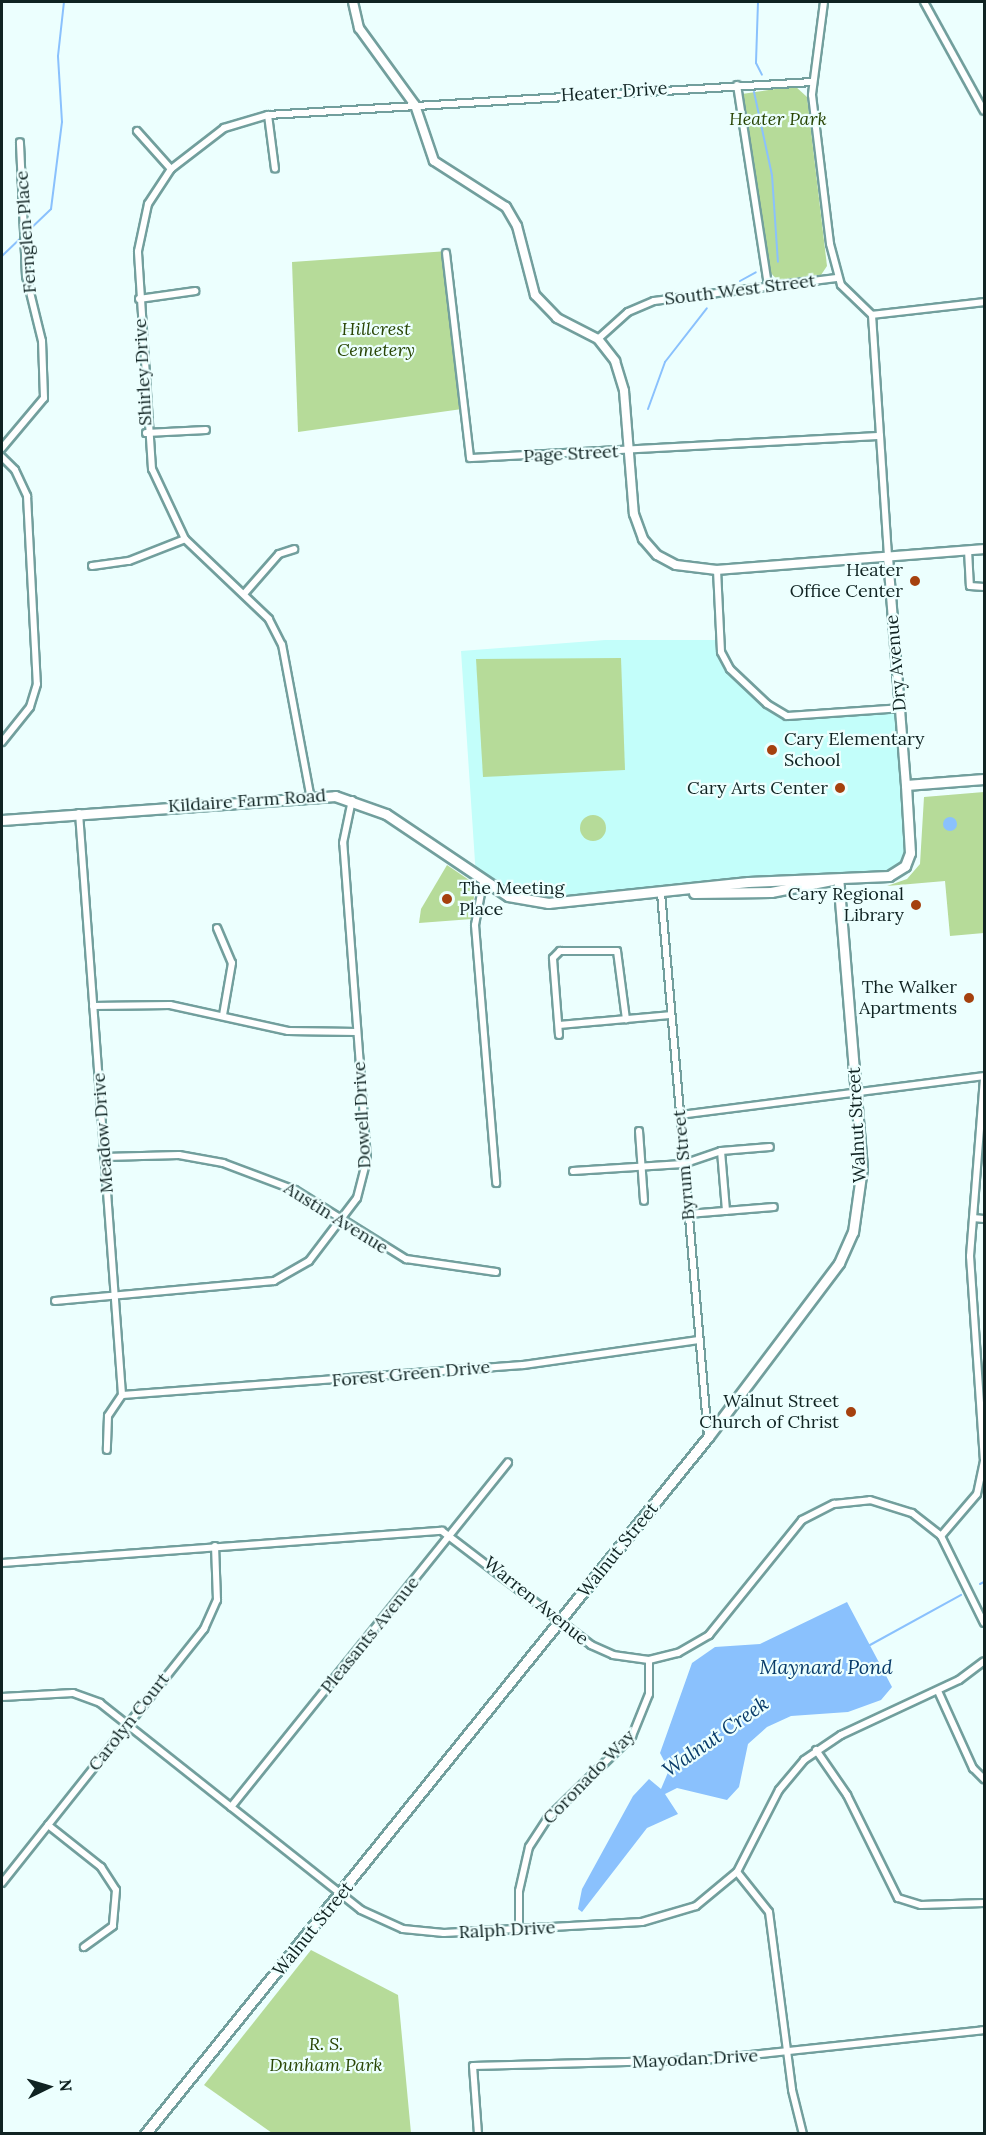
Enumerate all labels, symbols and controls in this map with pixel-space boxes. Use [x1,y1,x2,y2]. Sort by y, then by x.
street label: Heater Drive [560,78,668,106]
park label: Heater Park [729,108,827,130]
street label: Fernglen Place [11,170,41,294]
street label: South West Street [663,270,817,310]
street label: Shirley Drive [129,318,157,426]
park label: Hillcrest Cemetery [337,319,415,362]
street label: Page Street [523,441,619,467]
place label: Heater Office Center [790,560,903,602]
marker: Heater Office Center [908,574,922,588]
street label: Dry Avenue [881,614,911,712]
place label: Cary Elementary School [784,729,925,771]
marker: Cary Elementary School [765,743,779,757]
place label: Cary Arts Center [687,777,828,799]
marker: Cary Arts Center [833,781,847,795]
street label: Kildaire Farm Road [167,785,327,817]
place label: The Meeting Place [459,878,564,920]
place label: Cary Regional Library [788,884,904,926]
marker: The Meeting Place [440,892,454,906]
marker: Cary Regional Library [909,898,923,912]
place label: The Walker Apartments [859,977,957,1020]
marker: The Walker Apartments [962,991,976,1005]
street label: Dowell Drive [348,1061,376,1169]
street label: Walnut Street [843,1067,871,1183]
street label: Meadow Drive [88,1072,118,1194]
street label: Byrum Street [668,1109,700,1221]
street label: Austin Avenue [280,1177,392,1259]
street label: Forest Green Drive [331,1356,491,1392]
place label: Walnut Street Church of Christ [699,1391,839,1434]
marker: Walnut Street Church of Christ [844,1405,858,1419]
street label: Walnut Street [573,1498,663,1602]
street label: Warren Avenue [479,1552,593,1650]
street label: Pleasants Avenue [316,1572,424,1698]
water label: Maynard Pond [759,1654,893,1678]
street label: Carolyn Court [84,1669,174,1775]
water label: Walnut Creek [657,1691,773,1781]
street label: Coronado Way [538,1725,640,1829]
street label: Walnut Street [268,1877,358,1981]
street label: Ralph Drive [458,1917,556,1943]
park label: R. S. Dunham Park [269,2034,383,2076]
street label: Mayodan Drive [631,2045,759,2073]
north arrow [18,2057,78,2117]
text: N [55,2078,76,2092]

